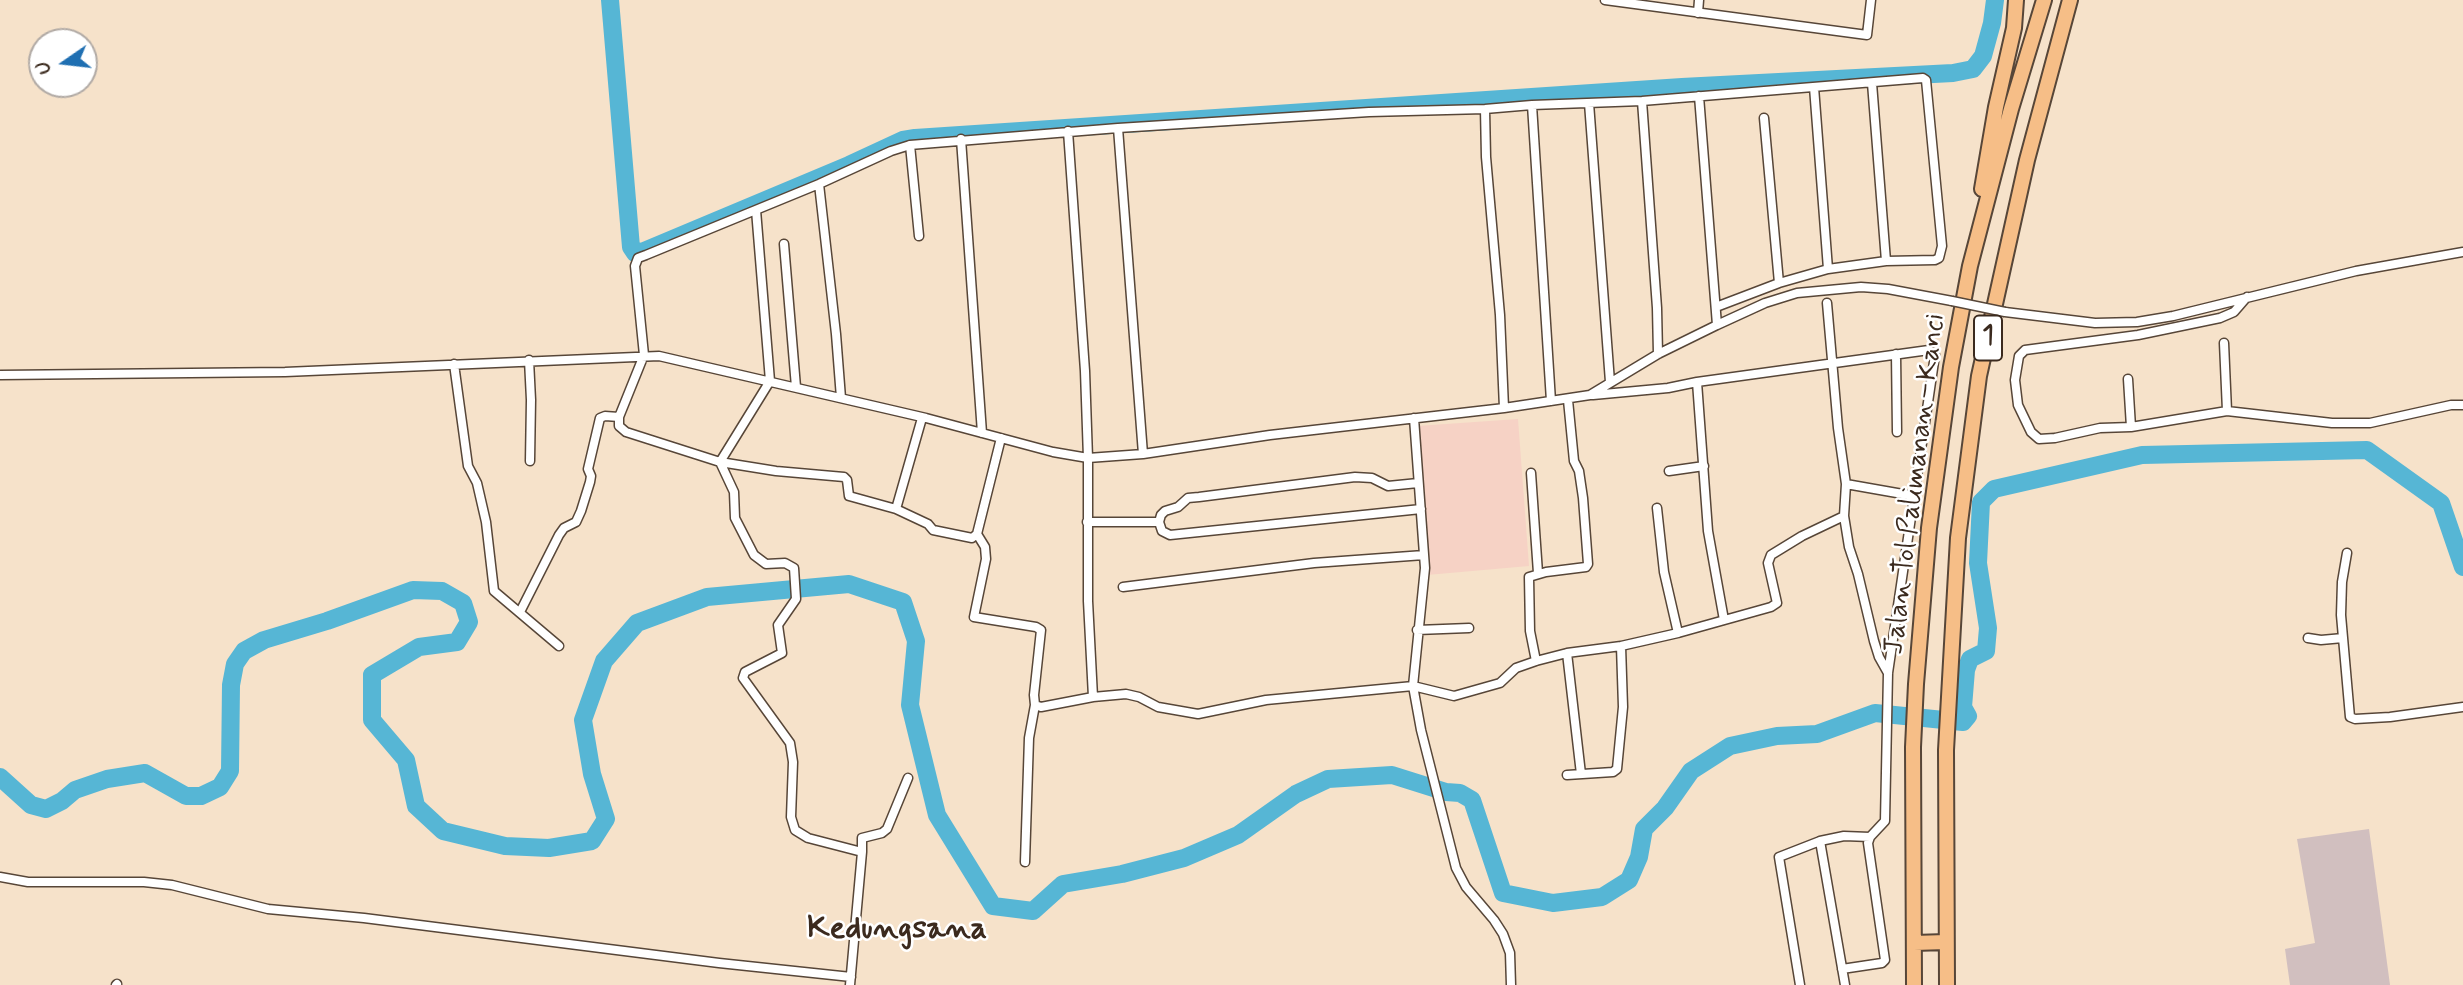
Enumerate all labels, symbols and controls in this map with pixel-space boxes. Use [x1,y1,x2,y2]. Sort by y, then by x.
north arrow [28,28,98,98]
text: U [30,59,58,77]
street label: Jalan Tol Palimanan–Kanci [1878,312,1954,656]
road number: 1 [1974,316,2002,360]
district label: Kedungsana [807,911,987,949]

